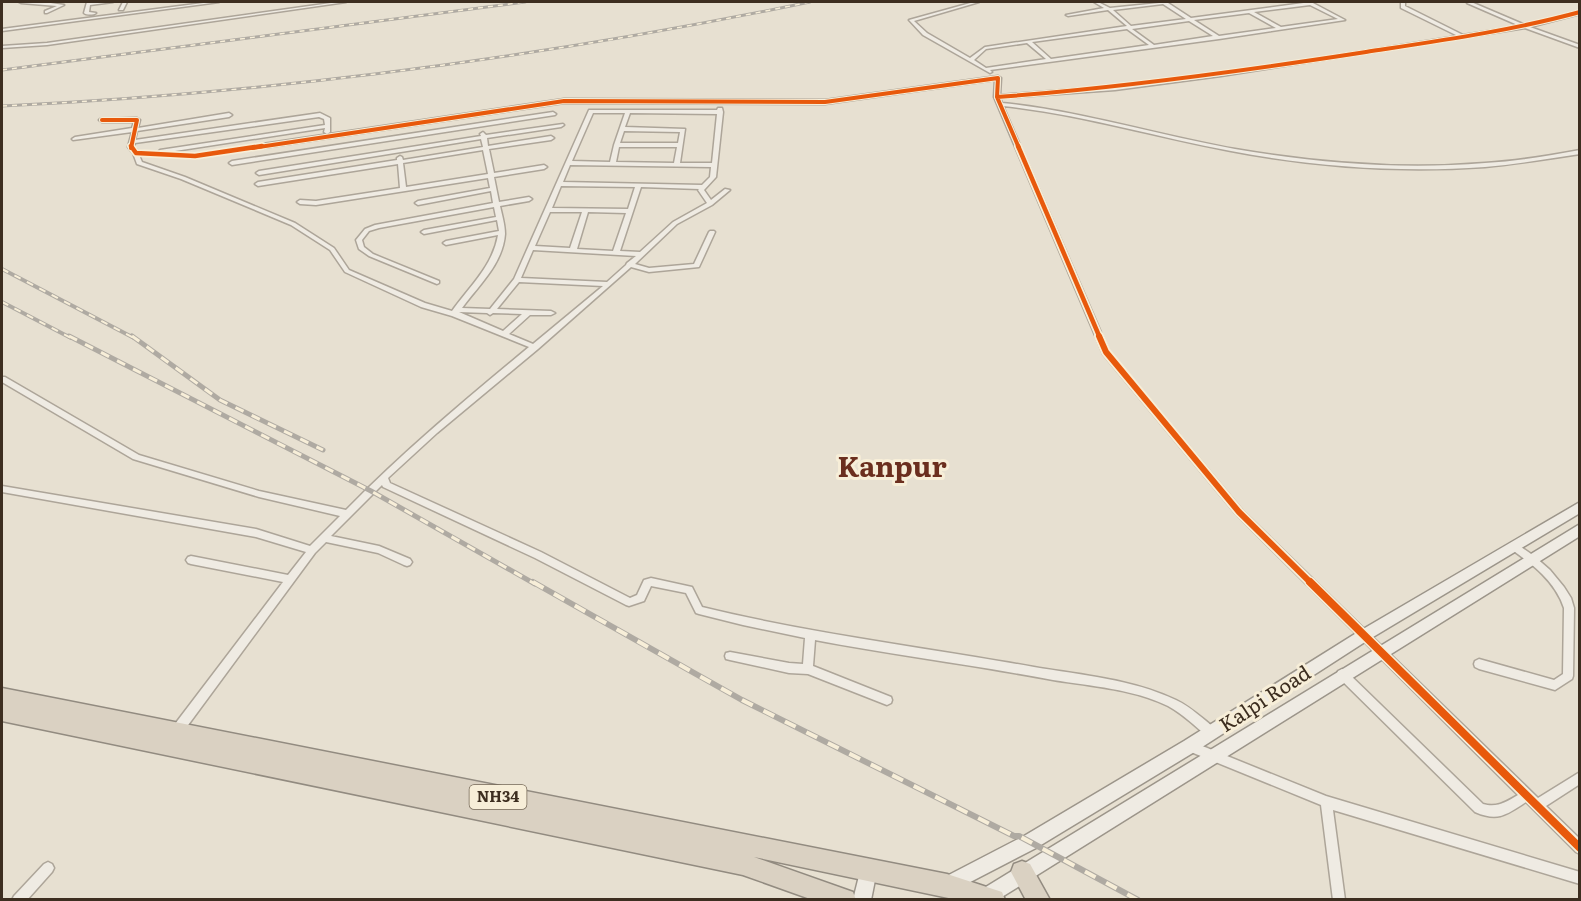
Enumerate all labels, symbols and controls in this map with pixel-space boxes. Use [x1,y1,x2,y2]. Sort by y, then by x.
district label: Kanpur [837,444,947,486]
street label: Kalpi Road [1212,657,1316,738]
road number: NH34 [470,785,526,809]

